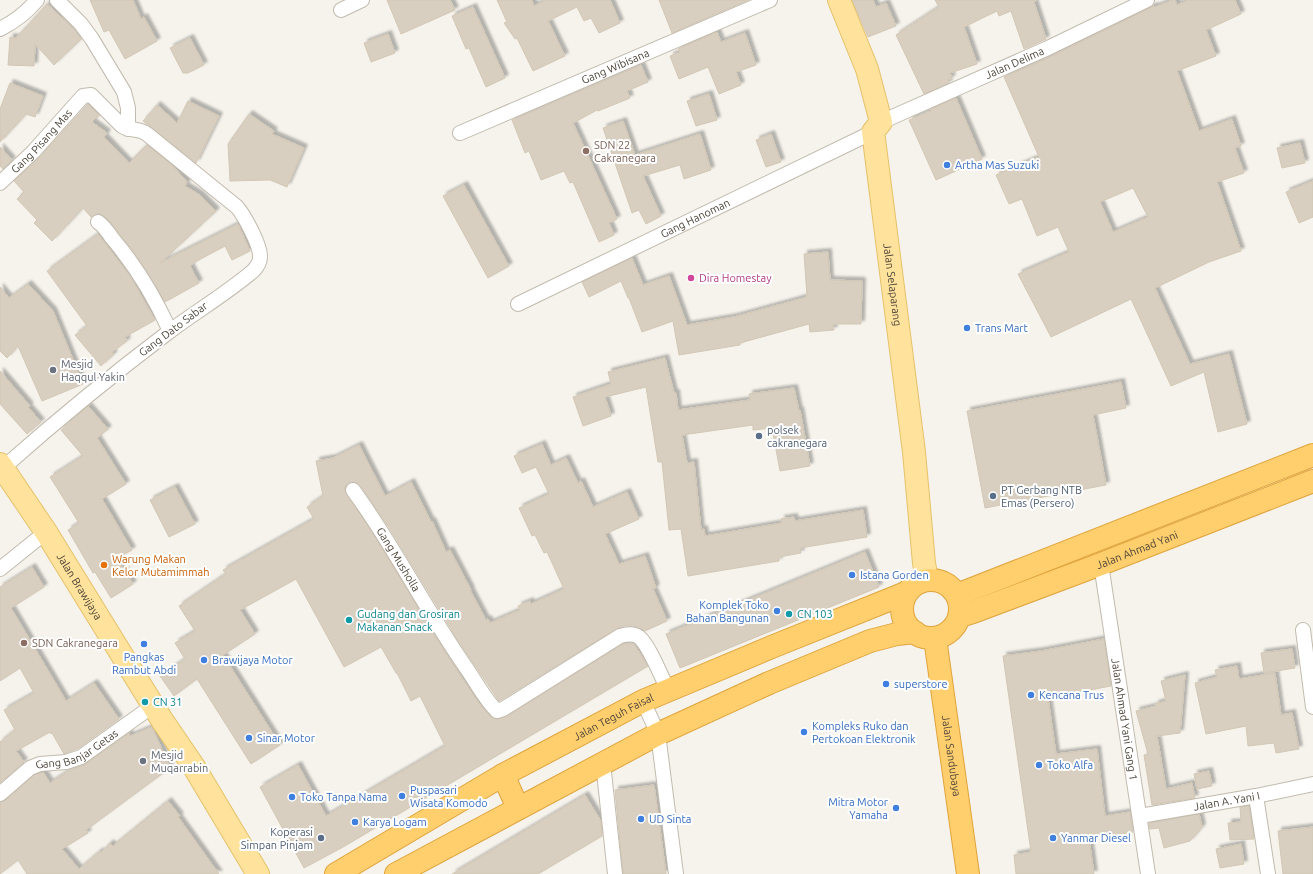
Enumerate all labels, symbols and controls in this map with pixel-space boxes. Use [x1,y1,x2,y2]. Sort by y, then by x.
street label: Jalan Delima [983,45,1046,81]
street label: Gang Wibisana [580,47,651,86]
street label: Gang Pisang Mas [9,107,74,175]
place label: SDN 22 Cakranegara [594,139,656,164]
marker: SDN 22 Cakranegara [581,146,591,156]
place label: Artha Mas Suzuki [955,159,1039,171]
marker: Artha Mas Suzuki [942,160,952,170]
street label: Gang Hanoman [659,196,732,240]
street label: Jalan Selaparang [881,243,904,327]
place label: Dira Homestay [699,272,772,284]
marker: Dira Homestay [686,273,696,283]
street label: Gang Dato Sabar [136,299,210,359]
place label: Trans Mart [975,322,1029,334]
marker: Trans Mart [962,323,972,333]
place label: Mesjid Haqqul Yakin [61,358,125,383]
marker: Mesjid Haqqul Yakin [48,365,58,375]
place label: polsek cakranegara [767,424,827,449]
marker: polsek cakranegara [754,431,764,441]
place label: PT Gerbang NTB Emas (Persero) [1001,484,1082,510]
marker: PT Gerbang NTB Emas (Persero) [988,491,998,501]
street label: Gang Musholla [374,525,422,594]
street label: Jalan Ahmad Yani [1095,529,1180,571]
street label: Jalan Brawijaya [55,551,105,622]
place label: Warung Makan Kelor Mutamimmah [112,553,210,578]
marker: Warung Makan Kelor Mutamimmah [99,560,109,570]
place label: Istana Gorden [860,569,929,581]
marker: Istana Gorden [847,570,857,580]
place label: Komplek Toko Bahan Bangunan [686,599,769,624]
marker: Komplek Toko Bahan Bangunan [772,606,782,616]
place label: Gudang dan Grosiran Makanan Snack [357,608,460,633]
place label: CN 103 [797,608,833,620]
marker: CN 103 [784,609,794,619]
marker: Gudang dan Grosiran Makanan Snack [344,615,354,625]
place label: SDN Cakranegara [32,637,118,649]
marker: SDN Cakranegara [19,638,29,648]
marker: Pangkas Rambut Abdi [139,639,149,649]
place label: Pangkas Rambut Abdi [112,651,176,676]
place label: Brawijaya Motor [212,654,294,666]
marker: Brawijaya Motor [199,655,209,665]
street label: Jalan Ahmad Yani Gang 1 [1109,657,1140,781]
place label: superstore [894,678,947,690]
marker: superstore [881,679,891,689]
place label: Kencana Trus [1039,689,1104,701]
marker: Kencana Trus [1026,690,1036,700]
street label: Jalan Teguh Faisal [571,691,655,743]
place label: CN 31 [153,696,183,708]
marker: CN 31 [140,697,150,707]
street label: Jalan Sandubaya [940,714,963,797]
place label: Kompleks Ruko dan Pertokoan Elektronik [812,720,916,745]
street label: Gang Banjar Getas [34,727,120,771]
marker: Kompleks Ruko dan Pertokoan Elektronik [799,727,809,737]
place label: Sinar Motor [257,732,316,744]
marker: Sinar Motor [244,733,254,743]
place label: Mesjid Muqarrabin [151,749,208,774]
marker: Mesjid Muqarrabin [138,756,148,766]
place label: Toko Alfa [1047,759,1093,771]
marker: Toko Alfa [1034,760,1044,770]
place label: Puspasari Wisata Komodo [410,784,488,809]
street label: Jalan A. Yani I [1193,789,1261,813]
place label: Toko Tanpa Nama [300,791,387,803]
marker: Puspasari Wisata Komodo [397,791,407,801]
marker: Toko Tanpa Nama [287,792,297,802]
place label: Mitra Motor Yamaha [828,796,889,821]
marker: Mitra Motor Yamaha [891,803,901,813]
place label: UD Sinta [649,813,691,825]
marker: UD Sinta [636,814,646,824]
place label: Karya Logam [363,816,427,828]
marker: Karya Logam [350,817,360,827]
place label: Koperasi Simpan Pinjam [241,826,313,851]
place label: Yanmar Diesel [1061,832,1131,844]
marker: Koperasi Simpan Pinjam [316,833,326,843]
marker: Yanmar Diesel [1048,833,1058,843]

